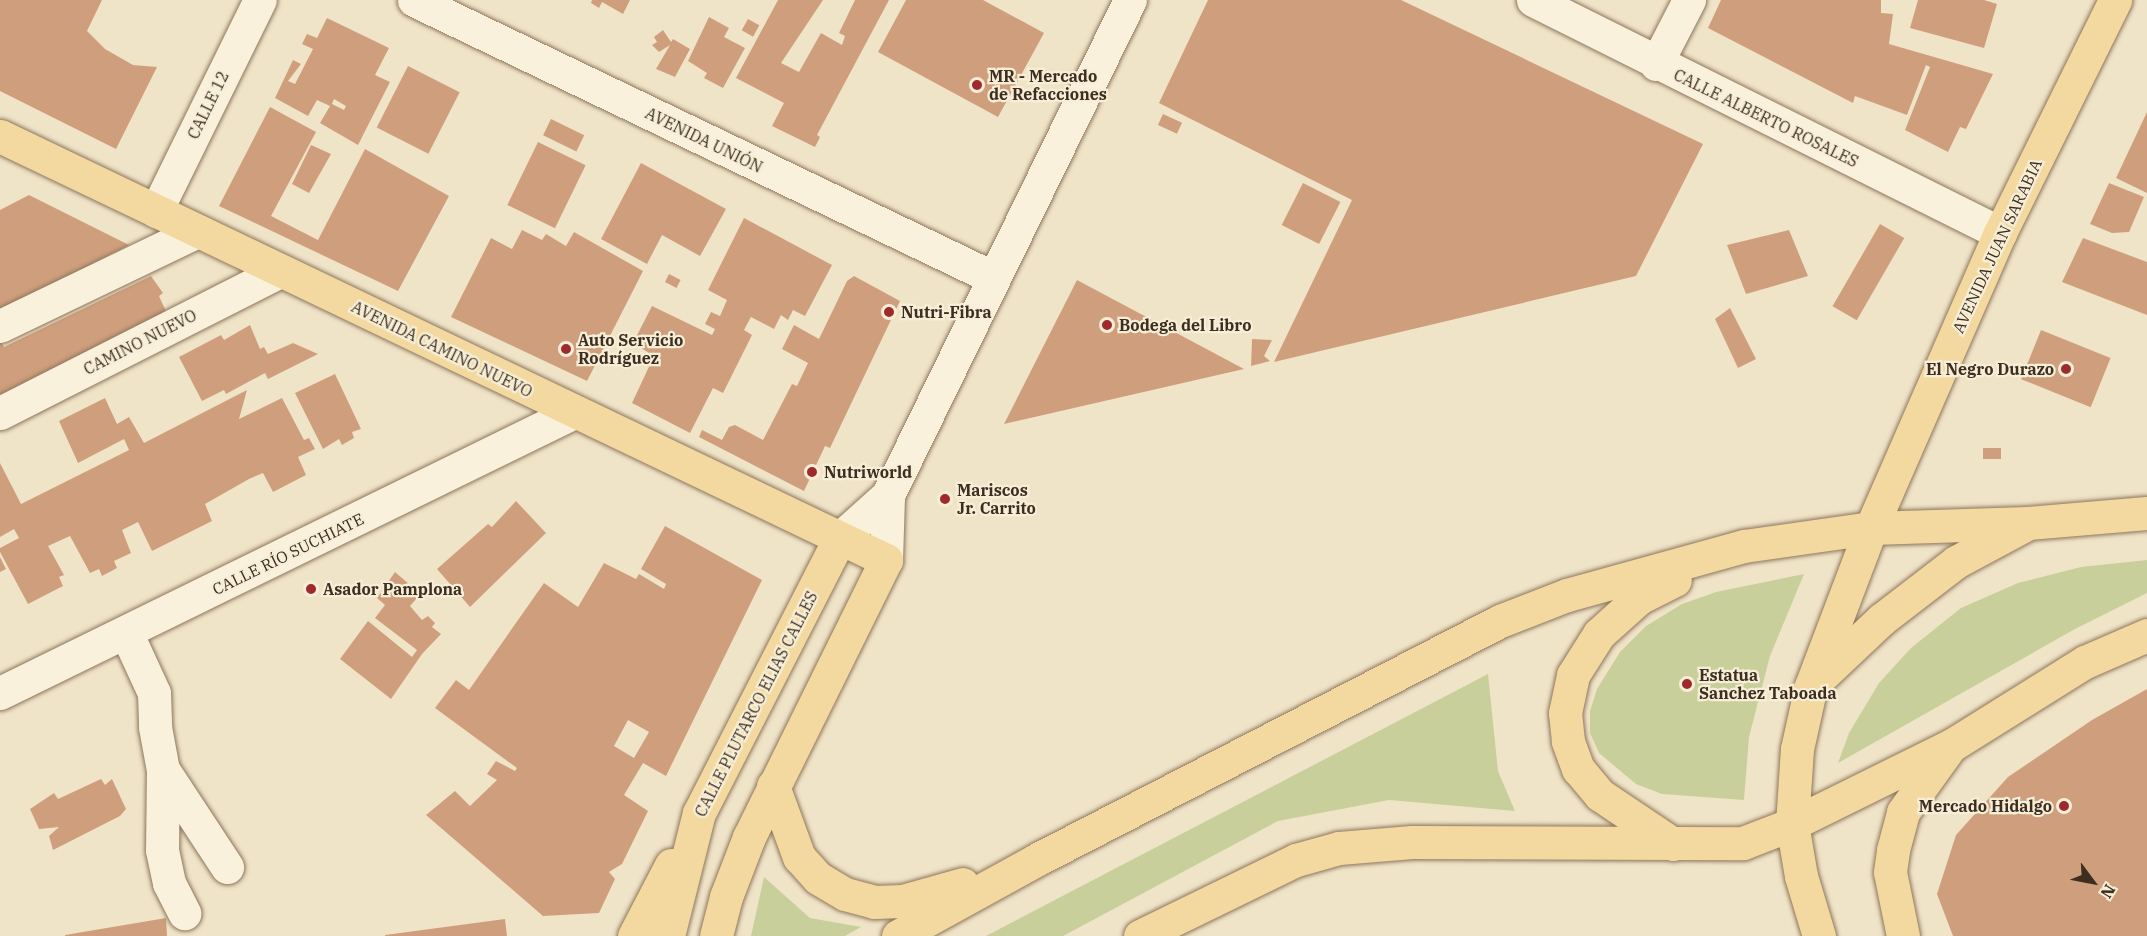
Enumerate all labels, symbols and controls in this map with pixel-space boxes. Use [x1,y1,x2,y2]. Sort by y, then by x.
street label: CALLE ALBERTO ROSALES [1671,65,1861,171]
place label: MR - Mercado de Refacciones [989,66,1107,104]
street label: CALLE 12 [183,68,233,142]
marker: MR - Mercado de Refacciones [970,78,984,92]
street label: AVENIDA UNIÓN [642,103,766,177]
street label: AVENIDA JUAN SARABIA [1948,156,2046,336]
street label: AVENIDA CAMINO NUEVO [348,297,536,401]
place label: Nutri-Fibra [901,302,992,322]
street label: CAMINO NUEVO [80,305,200,379]
marker: Nutri-Fibra [882,305,896,319]
place label: Bodega del Libro [1119,315,1251,335]
marker: Bodega del Libro [1100,318,1114,332]
place label: Auto Servicio Rodríguez [578,330,683,368]
marker: Auto Servicio Rodríguez [559,342,573,356]
place label: El Negro Durazo [1926,359,2054,379]
marker: El Negro Durazo [2059,362,2073,376]
place label: Nutriworld [824,462,912,482]
marker: Nutriworld [805,465,819,479]
place label: Mariscos Jr. Carrito [957,480,1036,518]
marker: Mariscos Jr. Carrito [938,492,952,506]
street label: CALLE RÍO SUCHIATE [209,509,367,599]
place label: Asador Pamplona [323,579,462,599]
marker: Asador Pamplona [304,582,318,596]
street label: CALLE PLUTARCO ELIAS CALLES [691,588,821,820]
place label: Estatua Sanchez Taboada [1699,665,1837,703]
marker: Estatua Sanchez Taboada [1680,677,1694,691]
place label: Mercado Hidalgo [1919,796,2052,816]
marker: Mercado Hidalgo [2057,799,2071,813]
north arrow [2063,852,2123,912]
text: N [2096,881,2120,902]

